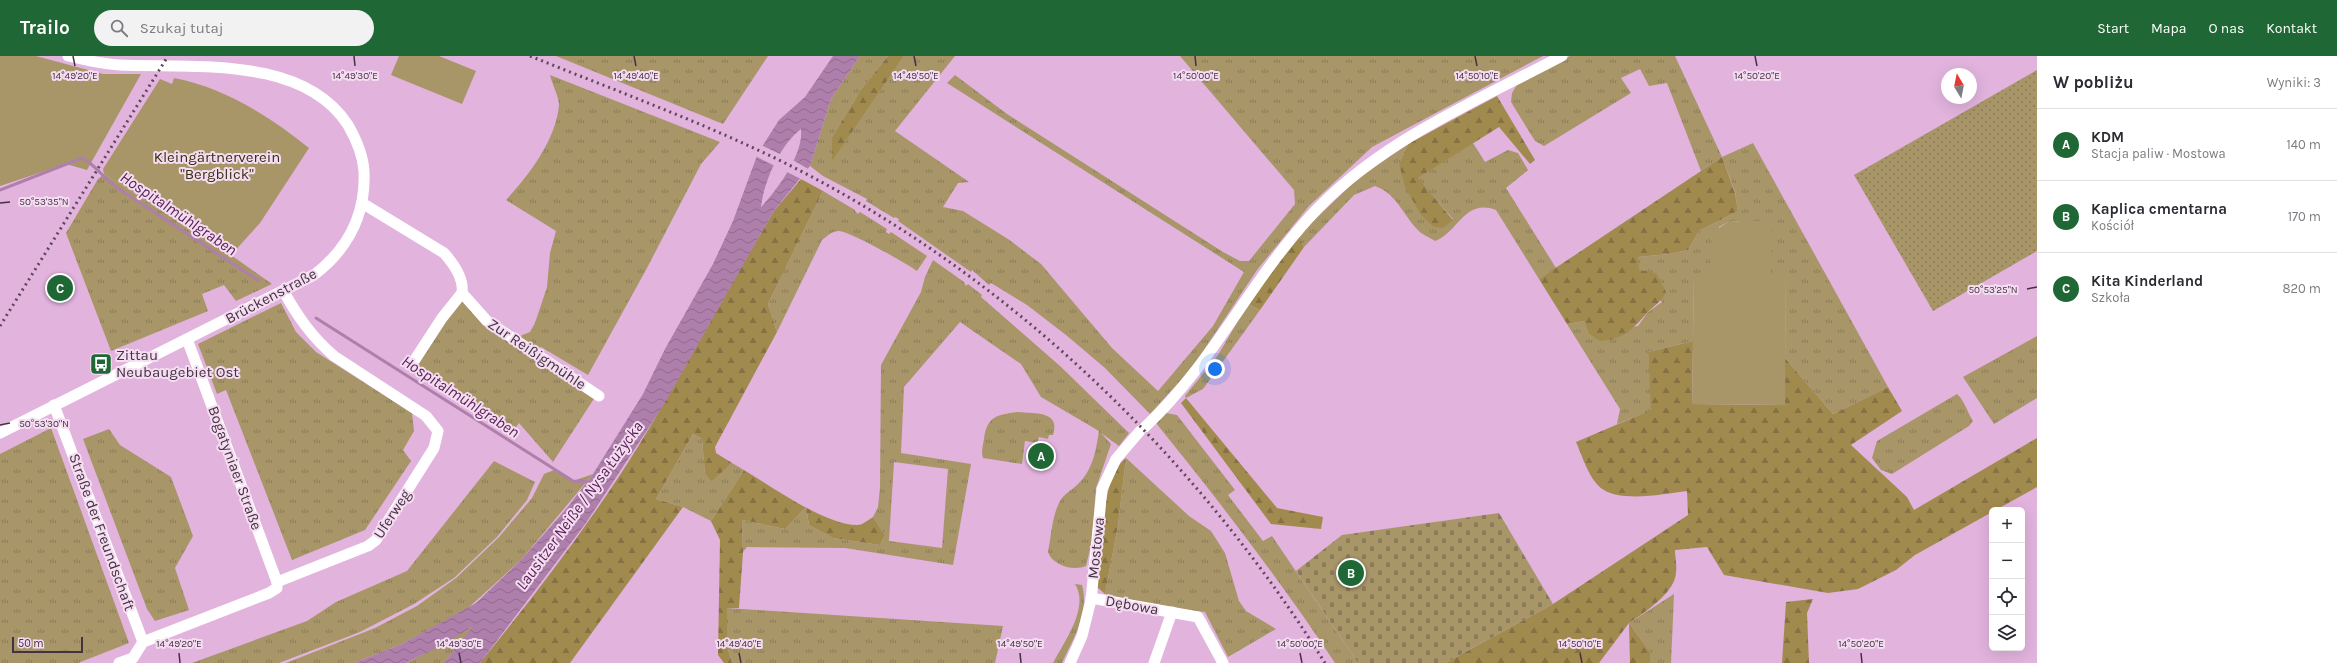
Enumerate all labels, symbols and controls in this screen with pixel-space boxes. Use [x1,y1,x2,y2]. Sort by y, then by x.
search box [94,10,374,46]
text: Trailo [20,17,70,39]
icon: search [108,17,130,39]
text: Szukaj tutaj [140,19,223,37]
text: Start [2097,20,2129,37]
text: Mapa [2151,20,2186,37]
text: O nas [2208,20,2244,37]
text: Kontakt [2266,20,2317,37]
north arrow [1941,68,1977,104]
text: 14°49'20"E [52,70,98,82]
text: 14°49'30"E [332,70,378,82]
text: 14°49'40"E [613,70,659,82]
text: 14°49'50"E [893,70,939,82]
text: 14°50'00"E [1173,70,1219,82]
text: 14°50'10"E [1455,70,1499,82]
text: 14°50'20"E [1734,70,1780,82]
text: W pobliżu [2053,72,2134,92]
text: Wyniki: 3 [2267,75,2321,90]
text: KDM [2091,128,2124,146]
text: A [2062,137,2070,152]
text: 140 m [2286,137,2321,152]
text: Stacja paliw · Mostowa [2091,146,2226,161]
park label: Kleingärtnerverein "Bergblick" [154,148,280,183]
water label: Hospitalmühlgraben [117,167,241,259]
text: 50°53'35"N [19,196,69,208]
text: Kaplica cmentarna [2091,200,2227,218]
text: B [2062,209,2070,224]
text: 170 m [2288,209,2321,224]
text: Kościół [2091,218,2134,233]
street label: Brückenstraße [222,264,320,328]
text: Kita Kinderland [2091,272,2203,290]
pin: C [47,273,73,303]
text: C [2062,281,2070,296]
text: 820 m [2283,281,2321,296]
text: 50°53'25"N [1968,284,2018,296]
text: Szkoła [2091,290,2130,305]
street label: Zur Reißigmühle [484,315,590,393]
place label: Zittau Neubaugebiet Ost [116,346,239,381]
bus stop icon: Zittau Neubaugebiet Ost [88,351,114,377]
water label: Hospitalmühlgraben [398,351,523,442]
your location [1205,359,1225,379]
street label: Bogatyniaer Straße [204,404,266,532]
water label: Lausitzer Neiße / Nysa Łużycka [512,417,647,593]
text: 50°53'30"N [19,418,69,430]
pin: A [1028,441,1054,471]
street label: Straße der Freundschaft [65,451,139,613]
street label: Uferweg [369,486,415,542]
map controls [1989,507,2025,651]
button: + [1989,507,2025,543]
street label: Mostowa [1084,516,1108,580]
button: − [1989,543,2025,579]
pin: B [1338,558,1364,588]
button: locate [1989,579,2025,615]
street label: Dębowa [1104,591,1160,619]
button: layers [1989,615,2025,651]
scale bar [12,635,83,654]
text: 50 m [18,637,44,650]
text: 14°49'20"E [156,638,202,650]
text: 14°49'30"E [436,638,482,650]
text: 14°49'40"E [716,638,762,650]
text: 14°49'50"E [997,638,1043,650]
text: 14°50'00"E [1277,638,1323,650]
text: 14°50'10"E [1558,638,1602,650]
text: 14°50'20"E [1838,638,1884,650]

